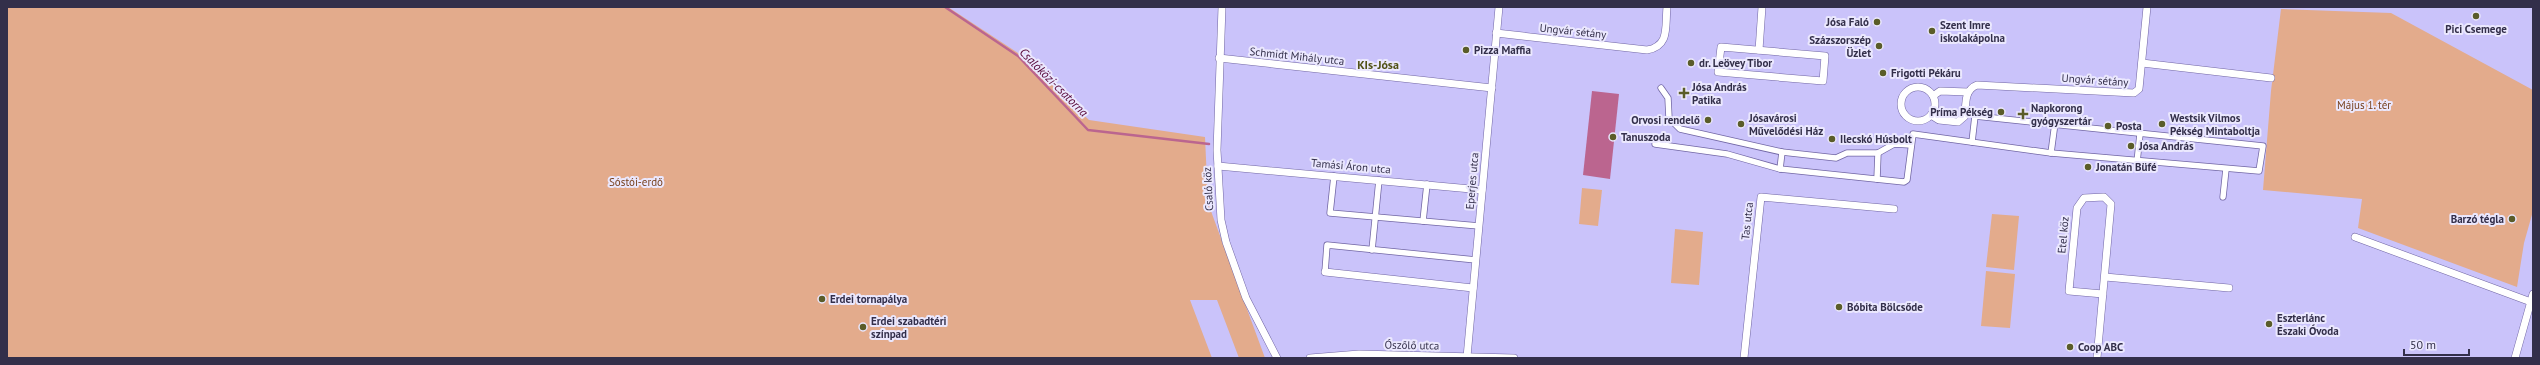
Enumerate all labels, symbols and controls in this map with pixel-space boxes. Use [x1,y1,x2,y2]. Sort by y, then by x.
marker: Pici Csemege [2471,11,2481,21]
place label: Jósa Faló [1825,15,1869,29]
marker: Jósa Faló [1872,17,1882,27]
place label: Szent Imre iskolakápolna [1940,18,2005,45]
street label: Ungvár sétány [1539,21,1608,42]
place label: Pici Csemege [2445,22,2507,36]
marker: Szent Imre iskolakápolna [1927,26,1937,36]
place label: Százszorszép Üzlet [1809,33,1871,60]
marker: Százszorszép Üzlet [1874,41,1884,51]
place label: Pizza Maffia [1474,43,1531,57]
street label: Schmidt Mihály utca [1249,44,1345,68]
water label: Csalóközi-csatorna [1017,45,1092,120]
marker: Pizza Maffia [1461,45,1471,55]
place label: dr. Leövey Tibor [1699,56,1772,70]
district label: KIs-Jósa [1357,57,1399,72]
marker: dr. Leövey Tibor [1686,58,1696,68]
place label: Frigotti Pékáru [1891,66,1961,80]
marker: Frigotti Pékáru [1878,68,1888,78]
street label: Ungvár sétány [2061,71,2130,89]
place label: Jósa András Patika [1691,80,1747,107]
marker: Jósa András Patika [1679,88,1689,98]
park label: Május 1. tér [2337,98,2391,112]
place label: Napkorong gyógyszertár [2031,101,2092,128]
place label: Príma Pékség [1930,105,1993,119]
marker: Príma Pékség [1996,107,2006,117]
marker: Napkorong gyógyszertár [2018,109,2028,119]
place label: Jósavárosi Művelődési Ház [1748,111,1823,138]
place label: Westsik Vilmos Pékség Mintaboltja [2170,111,2260,138]
place label: Orvosi rendelő [1631,113,1700,127]
marker: Orvosi rendelő [1703,115,1713,125]
marker: Jósavárosi Művelődési Ház [1736,119,1746,129]
place label: Posta [2116,119,2142,133]
marker: Westsik Vilmos Pékség Mintaboltja [2157,119,2167,129]
marker: Posta [2103,121,2113,131]
place label: Tanuszoda [1621,130,1670,144]
marker: Tanuszoda [1608,132,1618,142]
place label: Ilecskó Húsbolt [1840,132,1912,146]
marker: Ilecskó Húsbolt [1827,134,1837,144]
place label: Jósa András [2138,139,2194,153]
marker: Jósa András [2126,141,2136,151]
street label: Eperjes utca [1463,152,1481,210]
street label: Tamási Áron utca [1311,156,1391,176]
place label: Jonatán Büfé [2095,160,2157,174]
marker: Jonatán Büfé [2083,162,2093,172]
street label: Csaló köz [1200,167,1216,211]
park label: Sóstói-erdő [609,175,663,189]
street label: Tas utca [1738,201,1756,241]
place label: Barzó tégla [2451,212,2504,226]
marker: Barzó tégla [2507,214,2517,224]
street label: Etel köz [2054,216,2072,254]
place label: Erdei tornapálya [830,292,907,306]
marker: Erdei tornapálya [817,294,827,304]
place label: Bóbita Bölcsőde [1847,300,1923,314]
marker: Bóbita Bölcsőde [1834,302,1844,312]
place label: Eszterlánc Északi Óvoda [2277,311,2339,338]
place label: Erdei szabadtéri színpad [871,314,947,341]
marker: Eszterlánc Északi Óvoda [2264,319,2274,329]
marker: Erdei szabadtéri színpad [858,322,868,332]
scale bar [2404,331,2469,357]
text: 50 m [2410,337,2436,352]
street label: Ószőlő utca [1384,338,1440,352]
place label: Coop ABC [2078,340,2123,354]
marker: Coop ABC [2065,342,2075,352]

